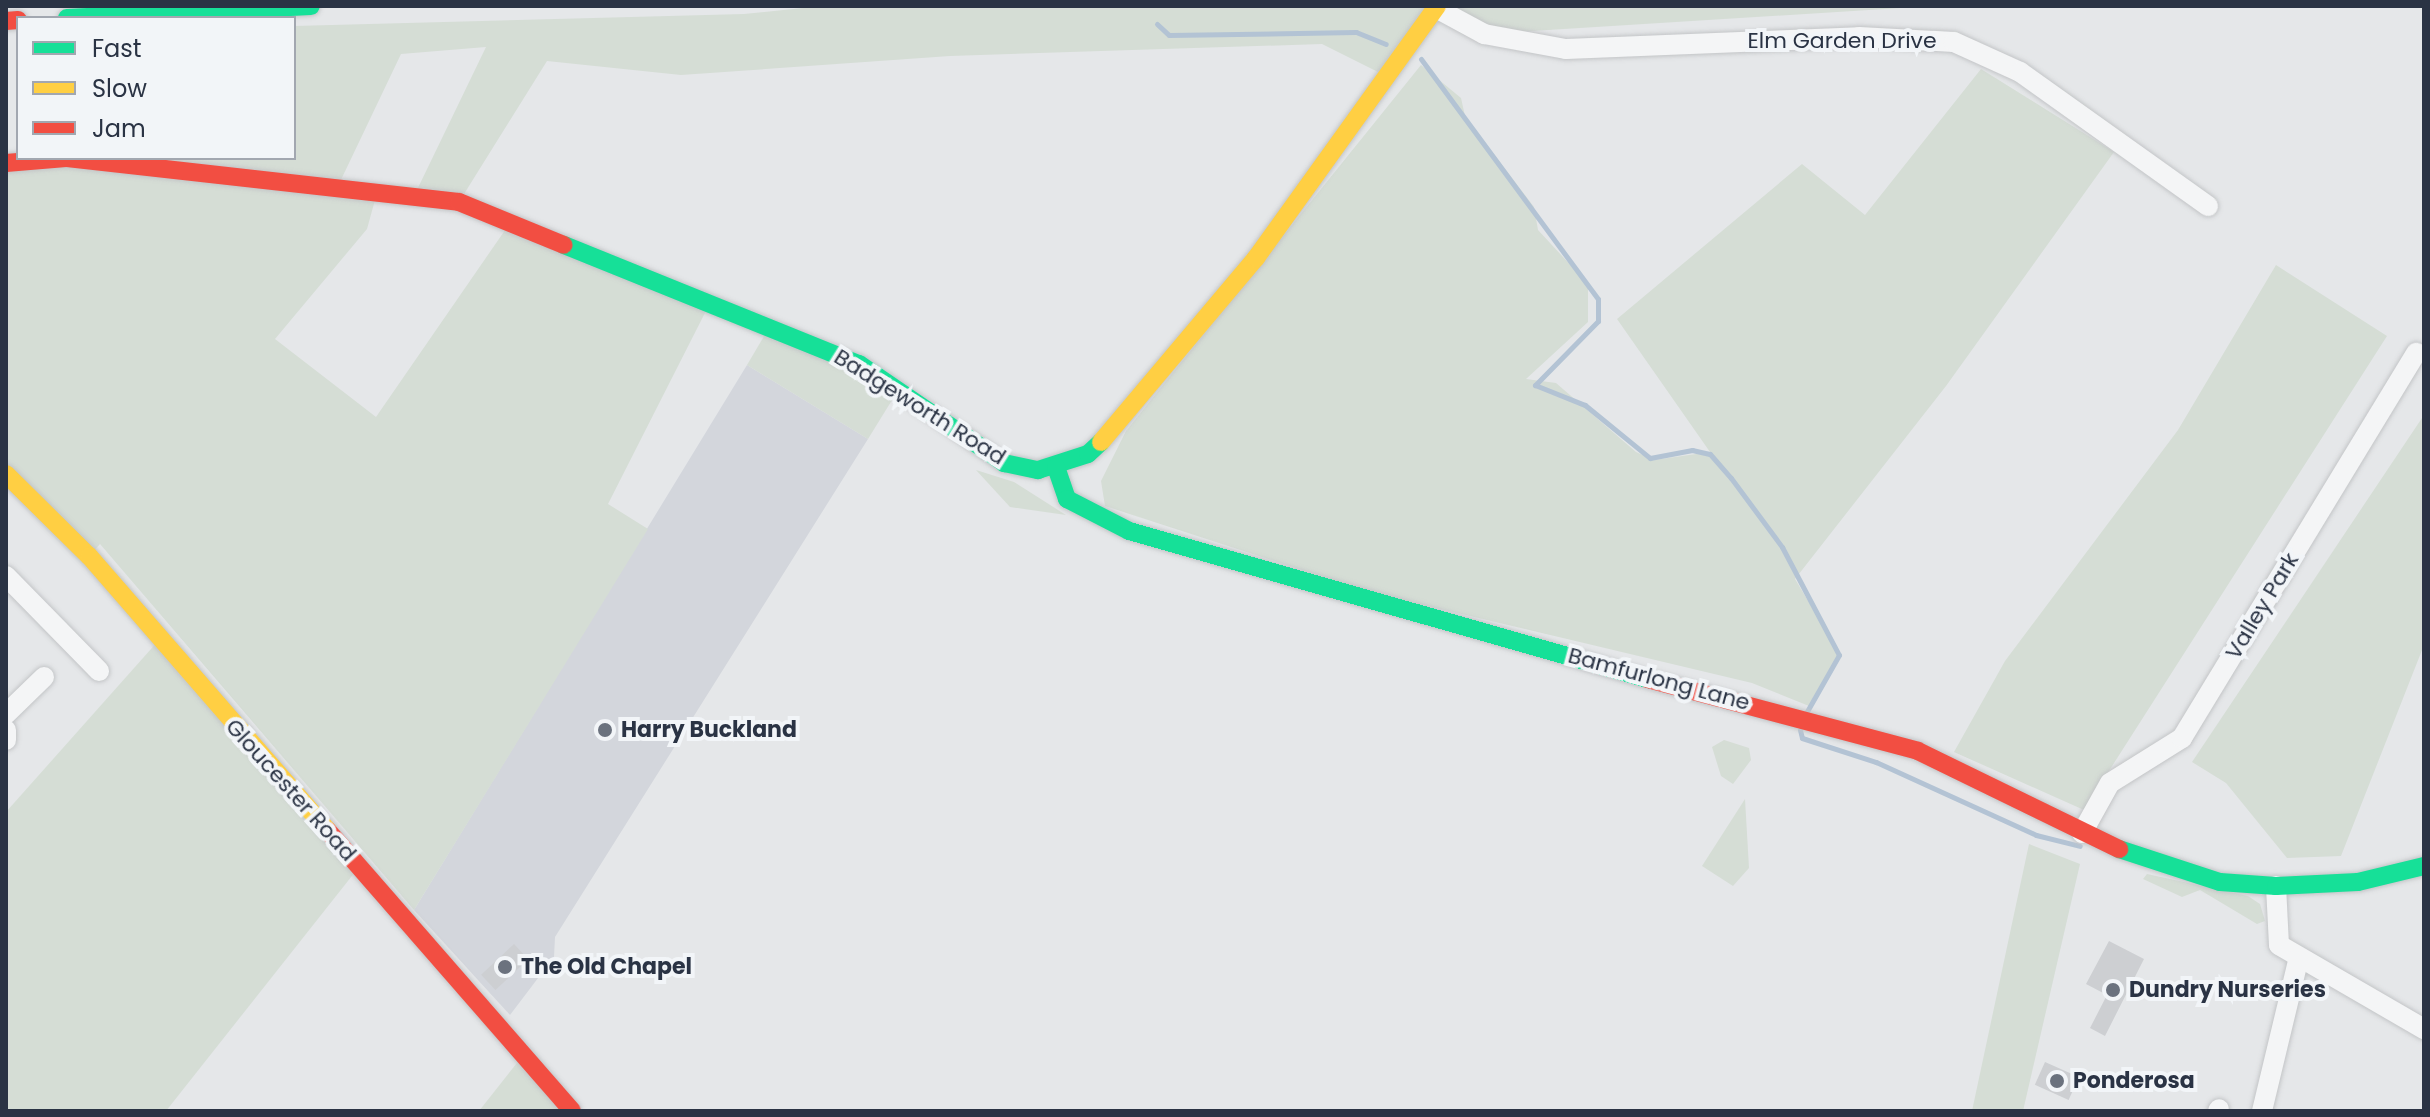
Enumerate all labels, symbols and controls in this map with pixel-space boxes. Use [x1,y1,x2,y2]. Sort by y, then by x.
legend [16,16,296,160]
street label: Elm Garden Drive [1747,28,1937,54]
text: Fast [92,32,142,65]
text: Slow [92,72,147,105]
text: Jam [92,112,146,145]
street label: Badgeworth Road [829,344,1011,470]
street label: Valley Park [2220,548,2304,664]
street label: Bamfurlong Lane [1565,642,1753,716]
street label: Gloucester Road [220,714,362,866]
place label: Harry Buckland [621,717,797,743]
marker: Harry Buckland [596,721,614,739]
place label: The Old Chapel [521,954,692,980]
marker: The Old Chapel [496,958,514,976]
place label: Dundry Nurseries [2129,977,2326,1003]
marker: Dundry Nurseries [2104,981,2122,999]
place label: Ponderosa [2073,1068,2195,1094]
marker: Ponderosa [2048,1072,2066,1090]

